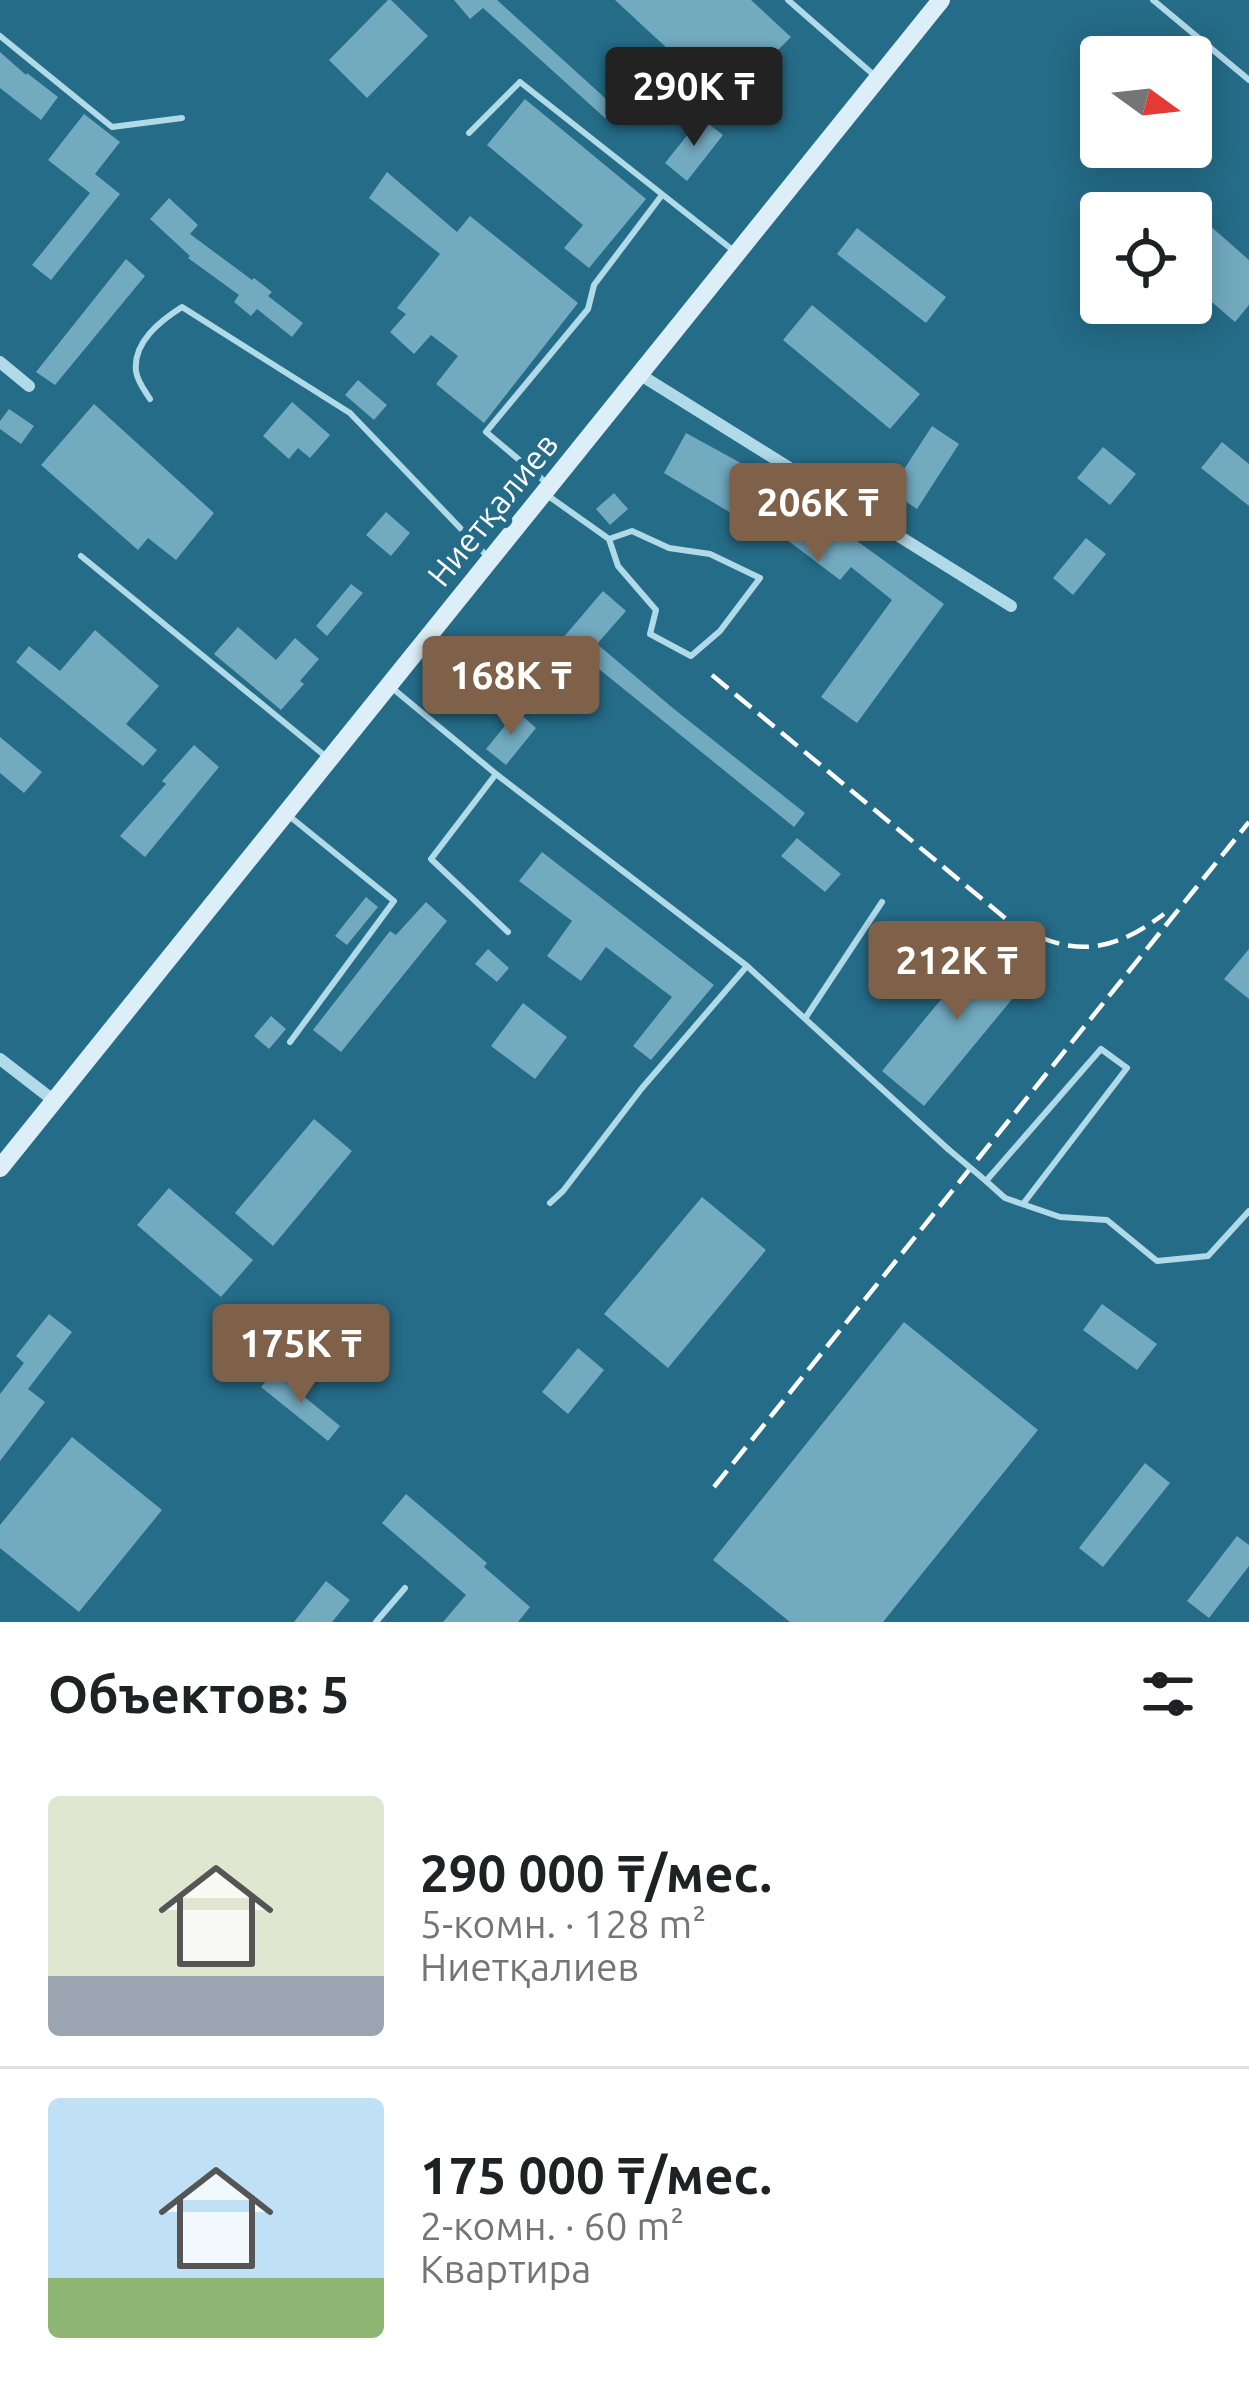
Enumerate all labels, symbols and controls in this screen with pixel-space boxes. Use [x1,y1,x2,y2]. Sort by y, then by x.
north arrow [1080,36,1212,168]
map controls [1080,36,1212,324]
pin: 290K ₸ [596,47,792,149]
text: 290K ₸ [632,64,756,107]
button: locate [1080,192,1212,324]
street label: Ниетқалиев [419,425,565,593]
pin: 206K ₸ [720,463,916,565]
text: 206K ₸ [756,480,880,523]
pin: 168K ₸ [413,636,609,738]
text: 168K ₸ [449,653,573,696]
pin: 212K ₸ [859,921,1055,1023]
text: 212K ₸ [895,938,1019,981]
pin: 175K ₸ [203,1304,399,1406]
text: 175K ₸ [239,1321,363,1364]
icon: filters [1135,1661,1201,1727]
text: Объектов: 5 [48,1665,349,1723]
icon: home [144,1844,288,1988]
text: 290 000 ₸/мес. [420,1844,772,1902]
text: 5-комн. · 128 m² [420,1902,706,1945]
text: Ниетқалиев [420,1945,639,1988]
icon: home [144,2146,288,2290]
text: 175 000 ₸/мес. [420,2146,772,2204]
text: 2-комн. · 60 m² [420,2204,684,2247]
text: Квартира [420,2247,591,2290]

